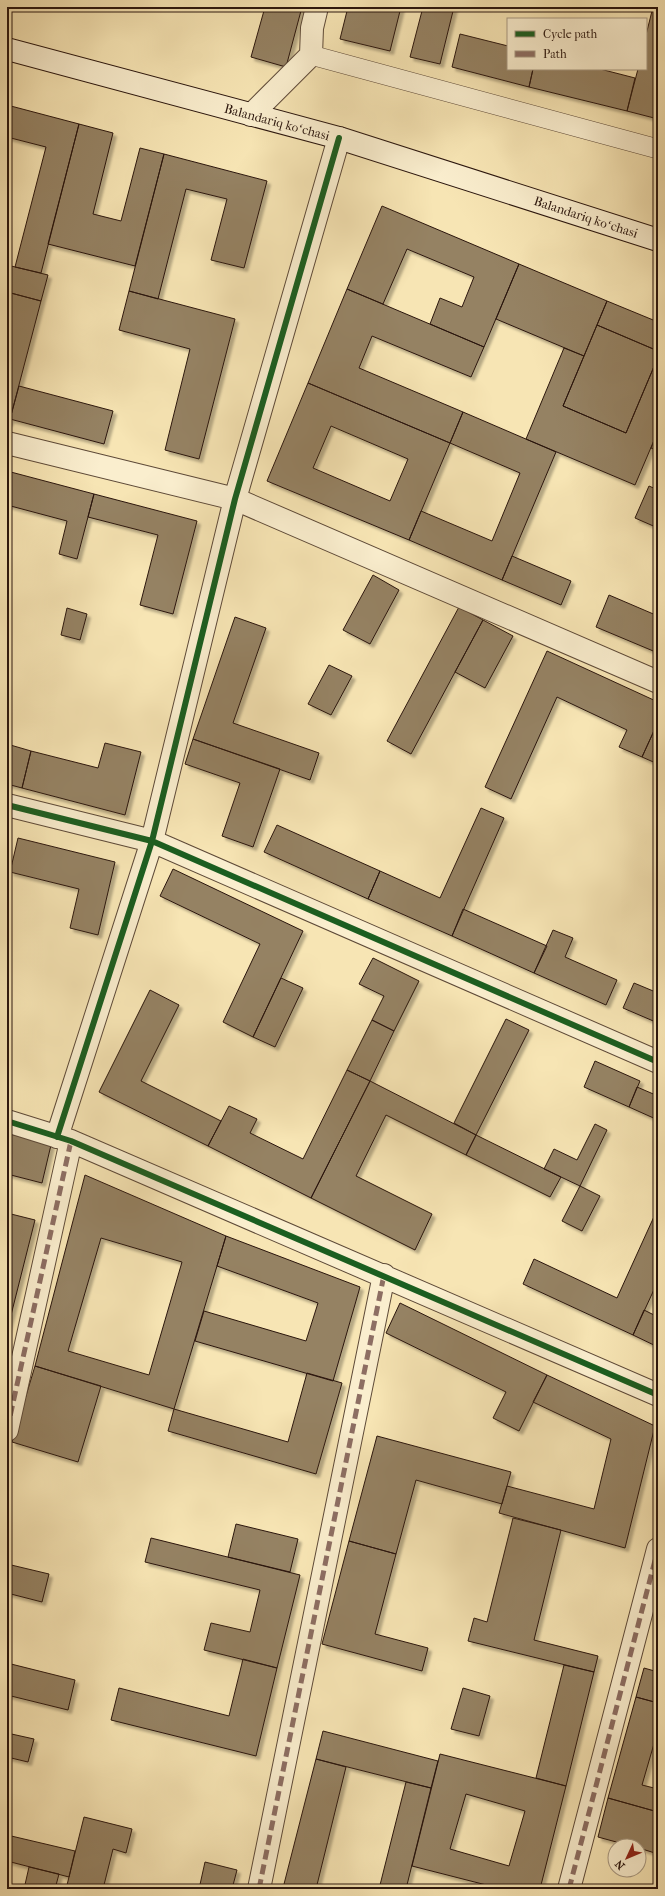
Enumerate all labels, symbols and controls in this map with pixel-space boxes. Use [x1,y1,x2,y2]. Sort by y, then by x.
legend [507,18,647,70]
text: Cycle path [543,27,598,41]
text: Path [543,47,567,61]
street label: Balandariq koʻchasi [223,101,331,143]
street label: Balandariq koʻchasi [532,193,640,241]
north arrow [607,1838,647,1878]
text: N [612,1857,628,1872]

